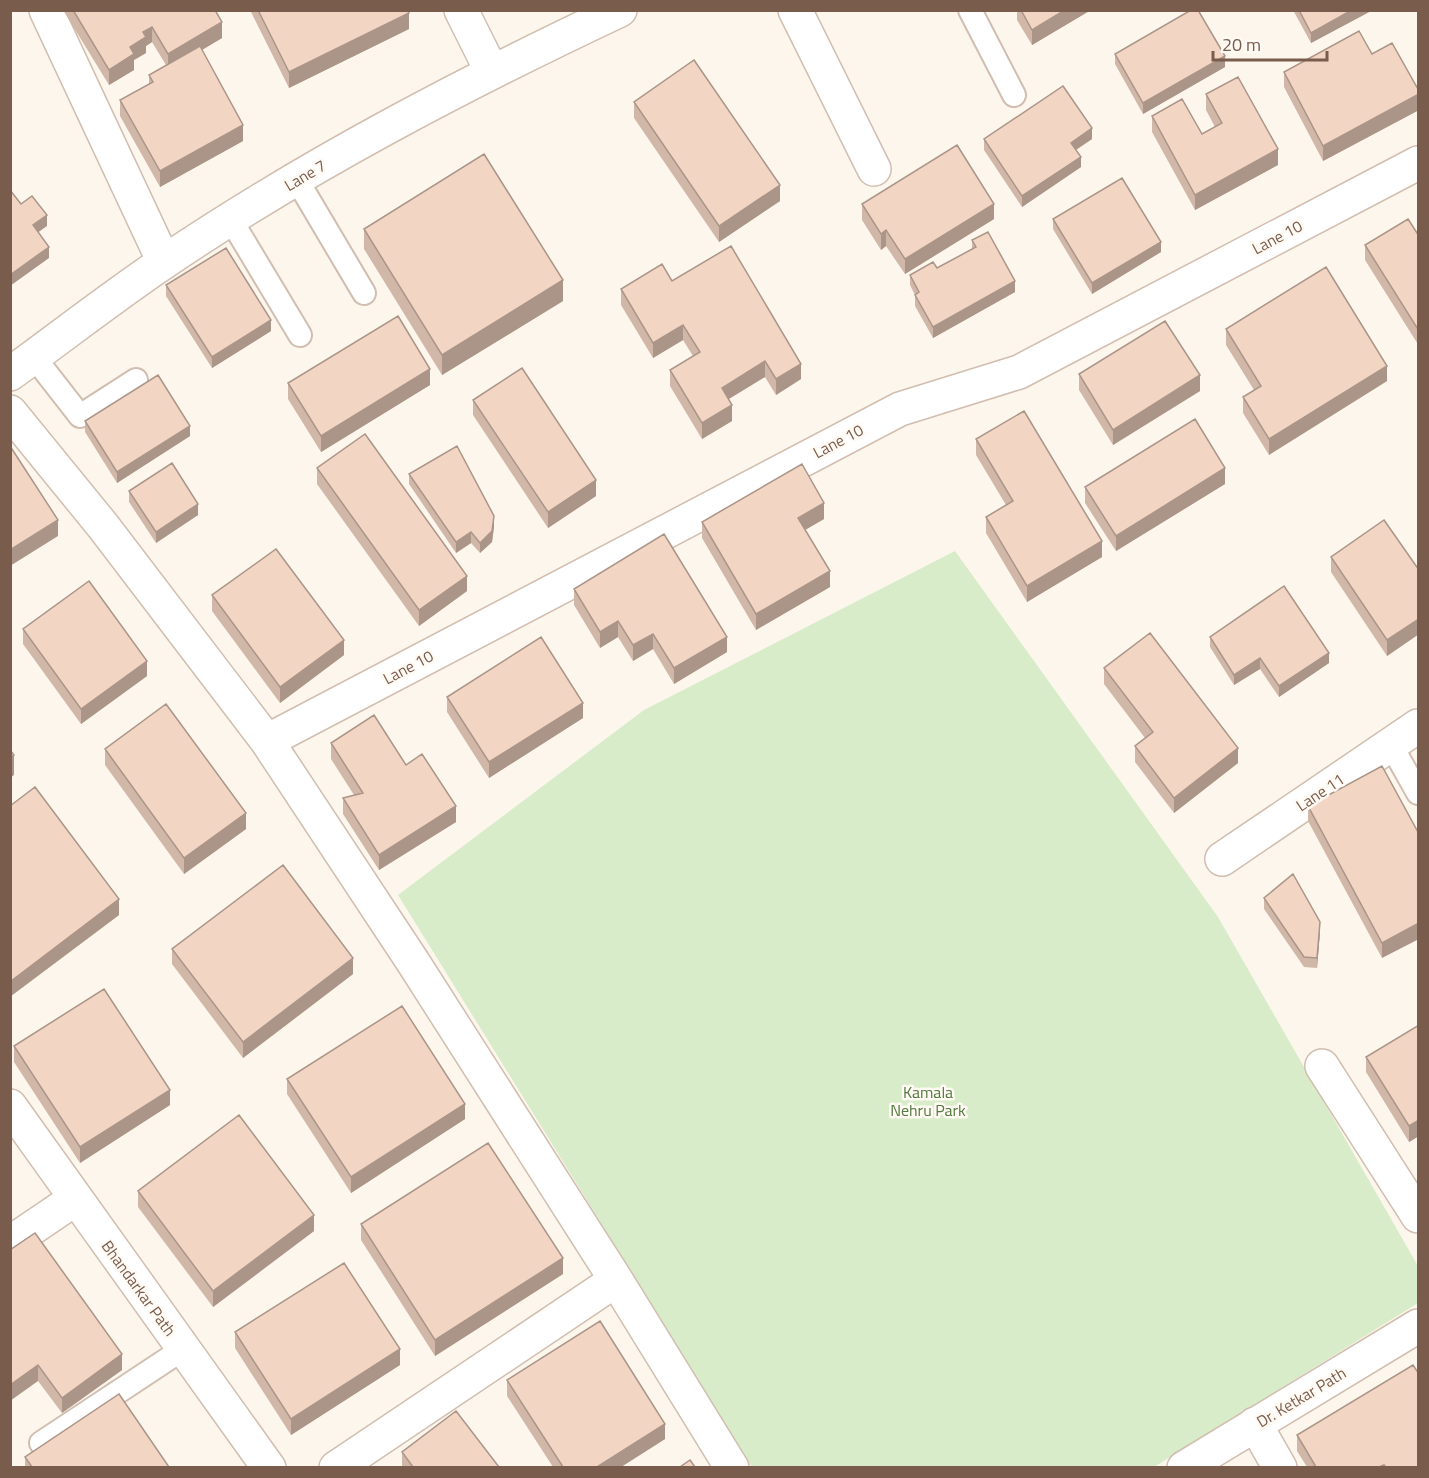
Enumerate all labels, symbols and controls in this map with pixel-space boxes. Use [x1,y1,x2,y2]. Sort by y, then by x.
scale bar [1213,24,1327,62]
text: 20 m [1222,31,1261,58]
street label: Lane 7 [280,153,330,197]
street label: Lane 10 [1248,214,1306,260]
street label: Lane 10 [809,418,867,464]
street label: Lane 10 [379,644,437,690]
street label: Lane 11 [1291,767,1349,817]
park label: Kamala Nehru Park [890,1080,966,1122]
street label: Bhandarkar Path [96,1235,182,1341]
street label: Dr. Ketkar Path [1252,1361,1350,1433]

